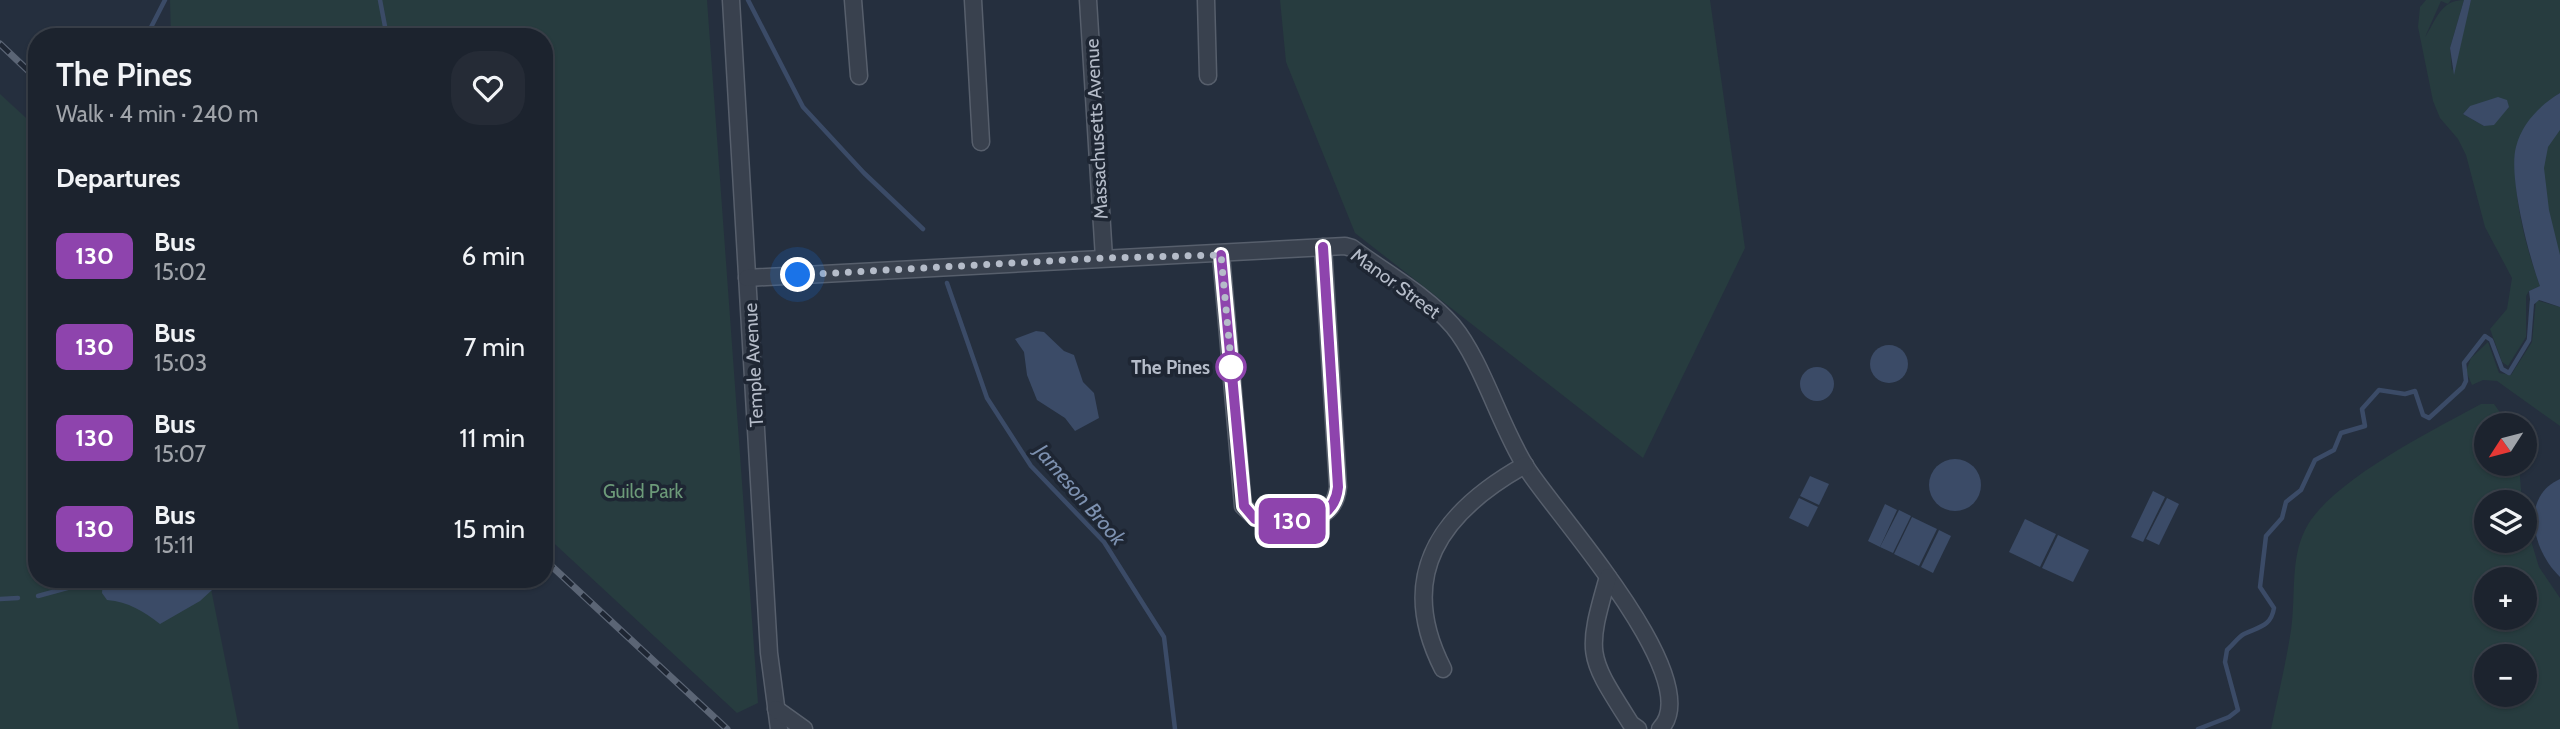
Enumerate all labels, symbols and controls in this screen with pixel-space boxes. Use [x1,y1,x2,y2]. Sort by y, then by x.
street label: Massachusetts Avenue [1080,38,1113,220]
button: heart [451,51,525,125]
text: The Pines [56,54,192,94]
text: Walk · 4 min · 240 m [56,100,258,128]
text: Departures [56,162,180,194]
text: Bus [154,226,195,258]
text: 6 min [462,240,525,272]
text: 130 [75,241,114,270]
street label: Manor Street [1347,243,1445,324]
your location [780,257,815,292]
text: 15:02 [154,258,207,286]
street label: Temple Avenue [739,302,768,428]
text: Bus [154,317,195,349]
text: 7 min [463,331,525,363]
text: 130 [75,332,114,361]
text: 15:03 [154,349,207,377]
marker: The Pines [1216,352,1246,382]
place label: The Pines [1131,356,1210,379]
text: Bus [154,408,195,440]
north arrow [2474,413,2538,476]
map controls [2474,413,2537,707]
text: 11 min [459,422,525,454]
text: 130 [75,423,114,452]
water label: Jameson Brook [1028,437,1132,551]
text: 15:07 [154,440,206,468]
park label: Guild Park [603,480,684,503]
button: layers [2474,490,2537,553]
line badge: 130 [1252,498,1332,544]
text: Bus [154,499,195,531]
text: 130 [1273,506,1311,535]
text: 15 min [454,513,525,545]
text: 130 [75,514,114,543]
text: 15:11 [154,531,194,559]
button: + [2474,567,2537,630]
button: − [2474,644,2537,707]

